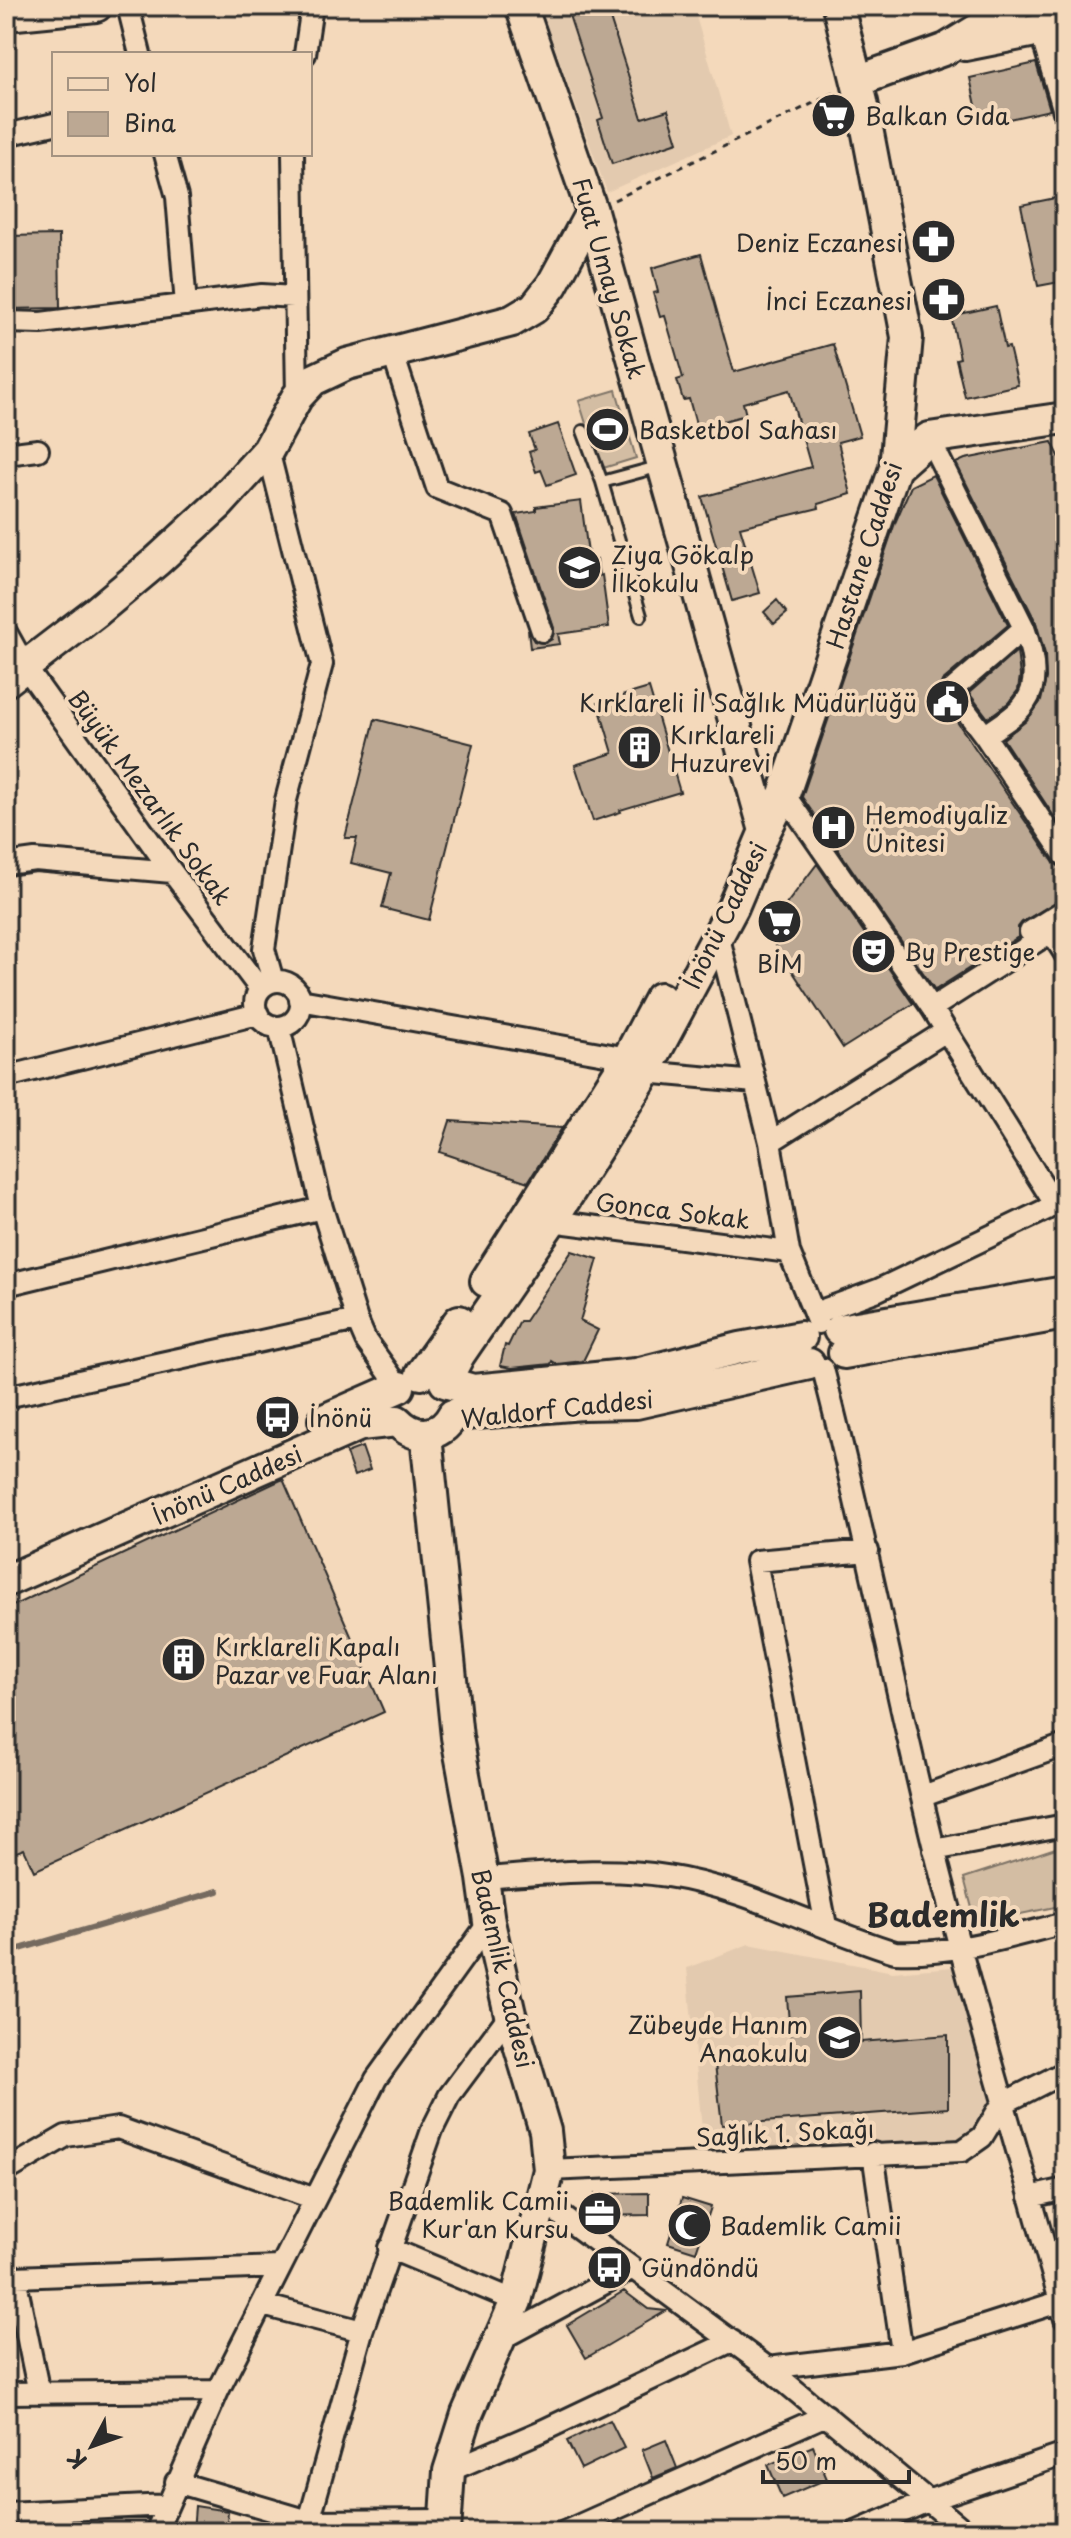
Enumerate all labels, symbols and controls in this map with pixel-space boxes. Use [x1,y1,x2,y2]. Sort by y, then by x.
legend [52,52,312,156]
text: Yol [124,64,157,100]
supermarket icon: Balkan Gıda [810,91,858,139]
place label: Balkan Gıda [865,97,1010,133]
text: Bina [124,104,176,140]
street label: Fuat Umay Sokak [564,173,656,383]
pharmacy icon: Deniz Eczanesi [910,218,958,266]
place label: Deniz Eczanesi [736,224,903,260]
pharmacy icon: İnci Eczanesi [919,276,967,324]
place label: İnci Eczanesi [765,282,912,318]
sports icon: Basketbol Sahası [584,405,632,453]
place label: Basketbol Sahası [639,411,837,447]
street label: Hastane Caddesi [816,457,910,653]
place label: Ziya Gökalp İlkokulu [611,536,754,600]
school or university icon: Ziya Gökalp İlkokulu [556,544,604,592]
public building icon: Kırklareli İl Sağlık Müdürlüğü [924,678,972,726]
street label: Büyük Mezarlık Sokak [60,682,242,912]
place label: Kırklareli İl Sağlık Müdürlüğü [579,684,917,720]
place label: Kırklareli Huzurevi [670,716,775,780]
building icon: Kırklareli Huzurevi [615,724,663,772]
place label: Hemodiyaliz Ünitesi [865,796,1008,860]
hospital icon: Hemodiyaliz Ünitesi [810,804,858,852]
street label: İnönü Caddesi [673,835,775,995]
supermarket icon: BİM [756,897,804,945]
theatre icon: By Prestige [849,927,897,975]
place label: By Prestige [904,933,1035,969]
place label: BİM [757,945,803,981]
street label: Gonca Sokak [594,1183,752,1237]
street label: Waldorf Caddesi [459,1380,655,1436]
bus stop icon: İnönü [254,1393,302,1441]
place label: İnönü [309,1399,372,1435]
street label: İnönü Caddesi [147,1435,307,1533]
place label: Kırklareli Kapalı Pazar ve Fuar Alanı [215,1628,438,1692]
building icon: Kırklareli Kapalı Pazar ve Fuar Alanı [160,1636,208,1684]
street label: Bademlik Caddesi [464,1865,544,2071]
district label: Bademlik [866,1890,1020,1938]
place label: Zübeyde Hanım Anaokulu [628,2006,808,2070]
school or university icon: Zübeyde Hanım Anaokulu [815,2014,863,2062]
street label: Sağlık 1. Sokağı [695,2109,875,2155]
place label: Bademlik Camii Kur'an Kursu [388,2182,569,2246]
office icon: Bademlik Camii Kur'an Kursu [576,2190,624,2238]
mosque icon: Bademlik Camii [665,2201,713,2249]
place label: Bademlik Camii [720,2207,901,2243]
bus stop icon: Gündöndü [586,2243,634,2291]
place label: Gündöndü [641,2249,759,2285]
north arrow [52,2406,132,2486]
scale bar [763,2434,909,2484]
text: 50 m [775,2442,837,2478]
text: K [58,2443,94,2477]

